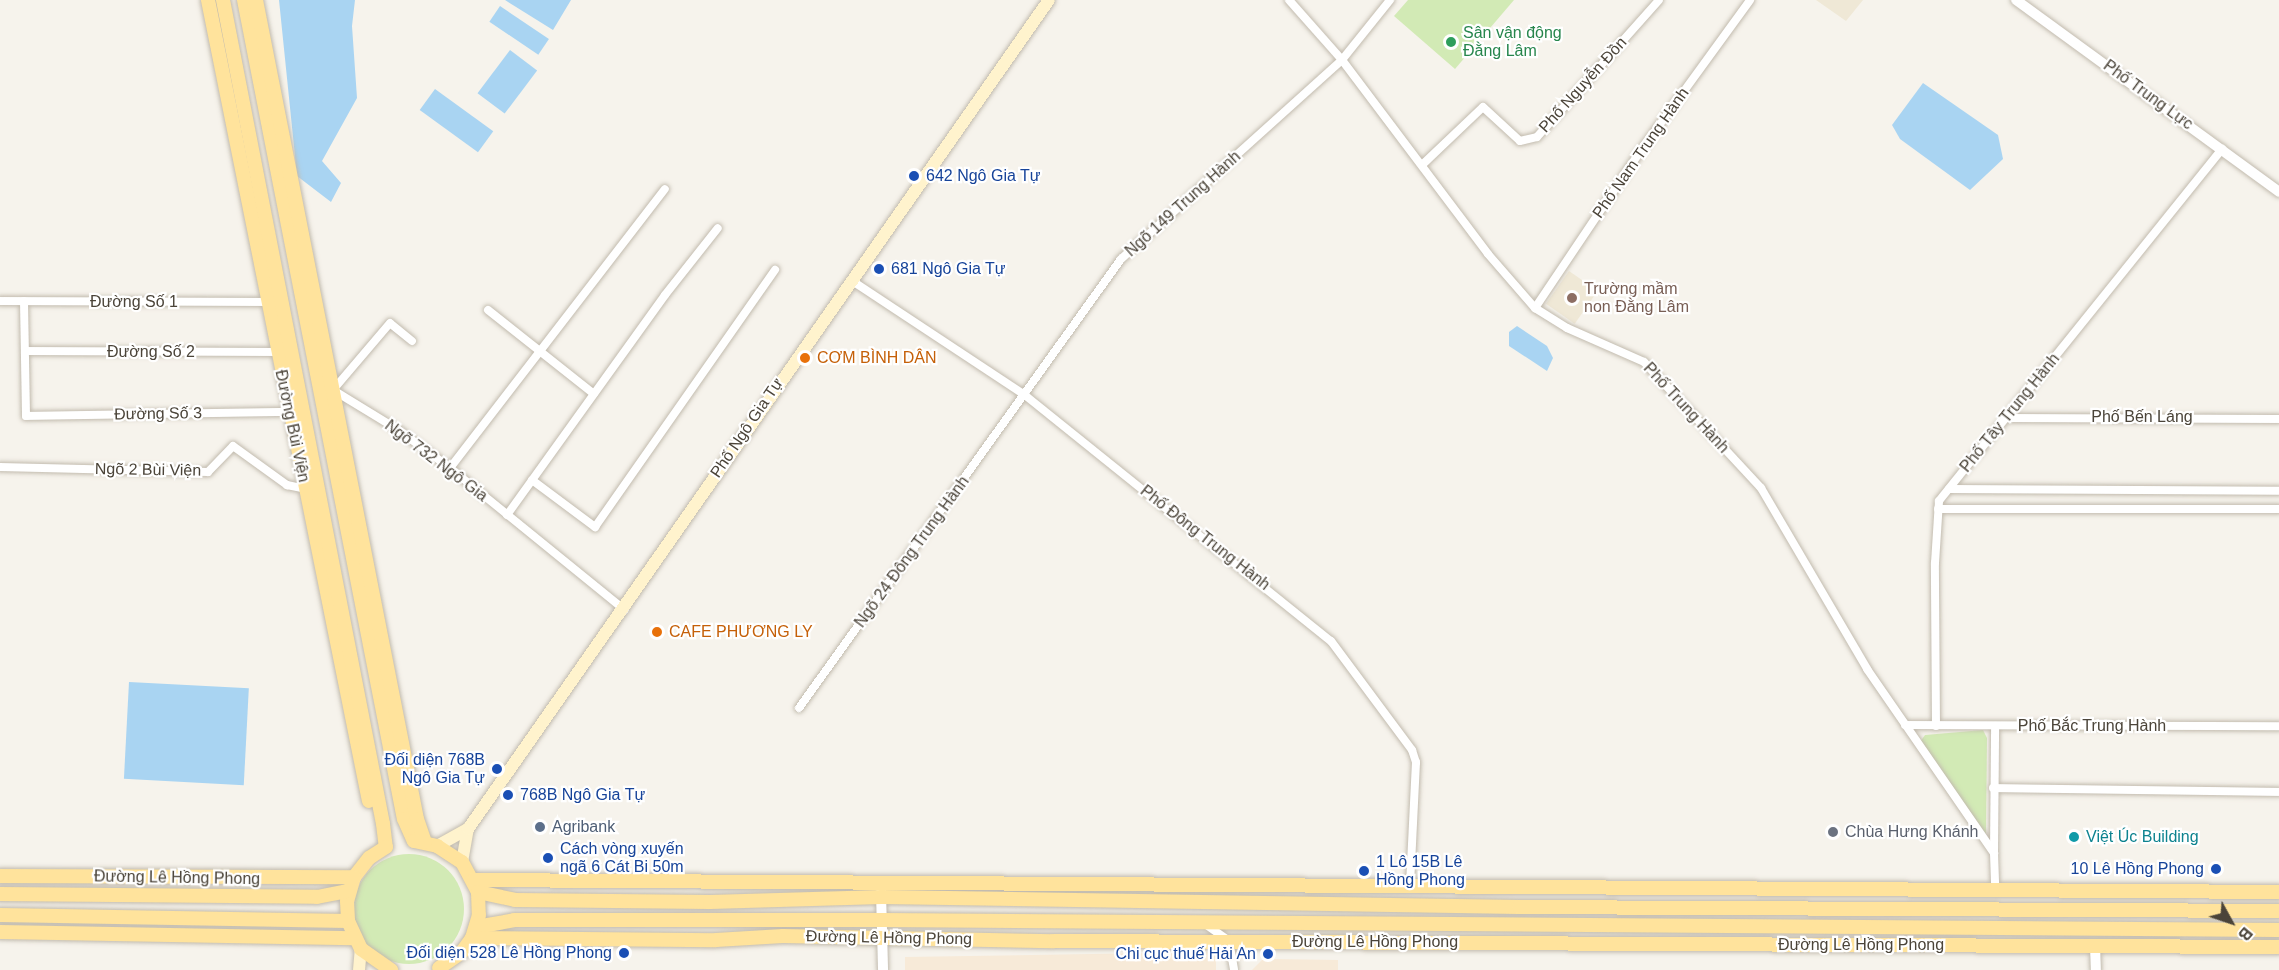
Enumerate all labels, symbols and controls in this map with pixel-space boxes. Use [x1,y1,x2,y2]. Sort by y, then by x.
place label: Sân vận động Đằng Lâm [1463,23,1562,61]
street label: Phố Nguyễn Đồn [1535,33,1631,137]
marker: Sân vận động Đằng Lâm [1444,35,1458,49]
street label: Phố Trung Lực [2099,56,2197,134]
street label: Phố Nam Trung Hành [1589,84,1693,222]
street label: Ngõ 149 Trung Hành [1121,147,1245,261]
place label: 642 Ngô Gia Tự [926,166,1041,186]
marker: 642 Ngô Gia Tự [907,169,921,183]
place label: 681 Ngô Gia Tự [891,259,1006,279]
marker: 681 Ngô Gia Tự [872,262,886,276]
place label: Trường mầm non Đằng Lâm [1584,279,1689,317]
marker: Trường mầm non Đằng Lâm [1565,291,1579,305]
street label: Đường Số 1 [90,292,178,312]
street label: Đường Số 2 [107,342,195,362]
place label: CƠM BÌNH DÂN [817,348,936,368]
street label: Phố Tây Trung Hành [1956,349,2064,477]
marker: CƠM BÌNH DÂN [798,351,812,365]
street label: Phố Trung Hành [1639,359,1733,457]
street label: Đường Bùi Viện [271,368,313,484]
street label: Phố Ngô Gia Tự [706,374,788,482]
street label: Đường Số 3 [114,404,202,424]
street label: Phố Bến Láng [2091,407,2193,427]
street label: Ngõ 732 Ngô Gia [381,416,491,506]
street label: Ngõ 2 Bùi Viện [95,459,201,481]
street label: Ngõ 24 Đông Trung Hành [851,472,973,632]
street label: Phố Đông Trung Hành [1136,481,1274,595]
place label: CAFE PHƯƠNG LY [669,622,813,642]
marker: CAFE PHƯƠNG LY [650,625,664,639]
street label: Phố Bắc Trung Hành [2018,716,2166,736]
place label: Đối diện 768B Ngô Gia Tự [384,750,485,788]
marker: Đối diện 768B Ngô Gia Tự [490,762,504,776]
place label: 768B Ngô Gia Tự [520,785,645,805]
marker: 768B Ngô Gia Tự [501,788,515,802]
place label: Agribank [552,817,615,837]
marker: Agribank [533,820,547,834]
place label: Chùa Hưng Khánh [1845,822,1978,842]
marker: Chùa Hưng Khánh [1826,825,1840,839]
place label: Việt Úc Building [2086,827,2199,847]
marker: Việt Úc Building [2067,830,2081,844]
place label: Cách vòng xuyến ngã 6 Cát Bi 50m [560,839,684,877]
marker: Cách vòng xuyến ngã 6 Cát Bi 50m [541,851,555,865]
place label: 1 Lô 15B Lê Hồng Phong [1376,852,1465,890]
place label: 10 Lê Hồng Phong [2071,859,2204,879]
marker: 10 Lê Hồng Phong [2209,862,2223,876]
marker: 1 Lô 15B Lê Hồng Phong [1357,864,1371,878]
street label: Đường Lê Hồng Phong [94,867,260,889]
north arrow [2201,892,2261,952]
text: B [2235,924,2255,944]
street label: Đường Lê Hồng Phong [806,927,972,949]
street label: Đường Lê Hồng Phong [1292,932,1458,952]
street label: Đường Lê Hồng Phong [1778,935,1944,955]
place label: Đối diện 528 Lê Hồng Phong [407,943,612,963]
place label: Chi cục thuế Hải An [1115,944,1256,964]
marker: Đối diện 528 Lê Hồng Phong [617,946,631,960]
marker: Chi cục thuế Hải An [1261,947,1275,961]

